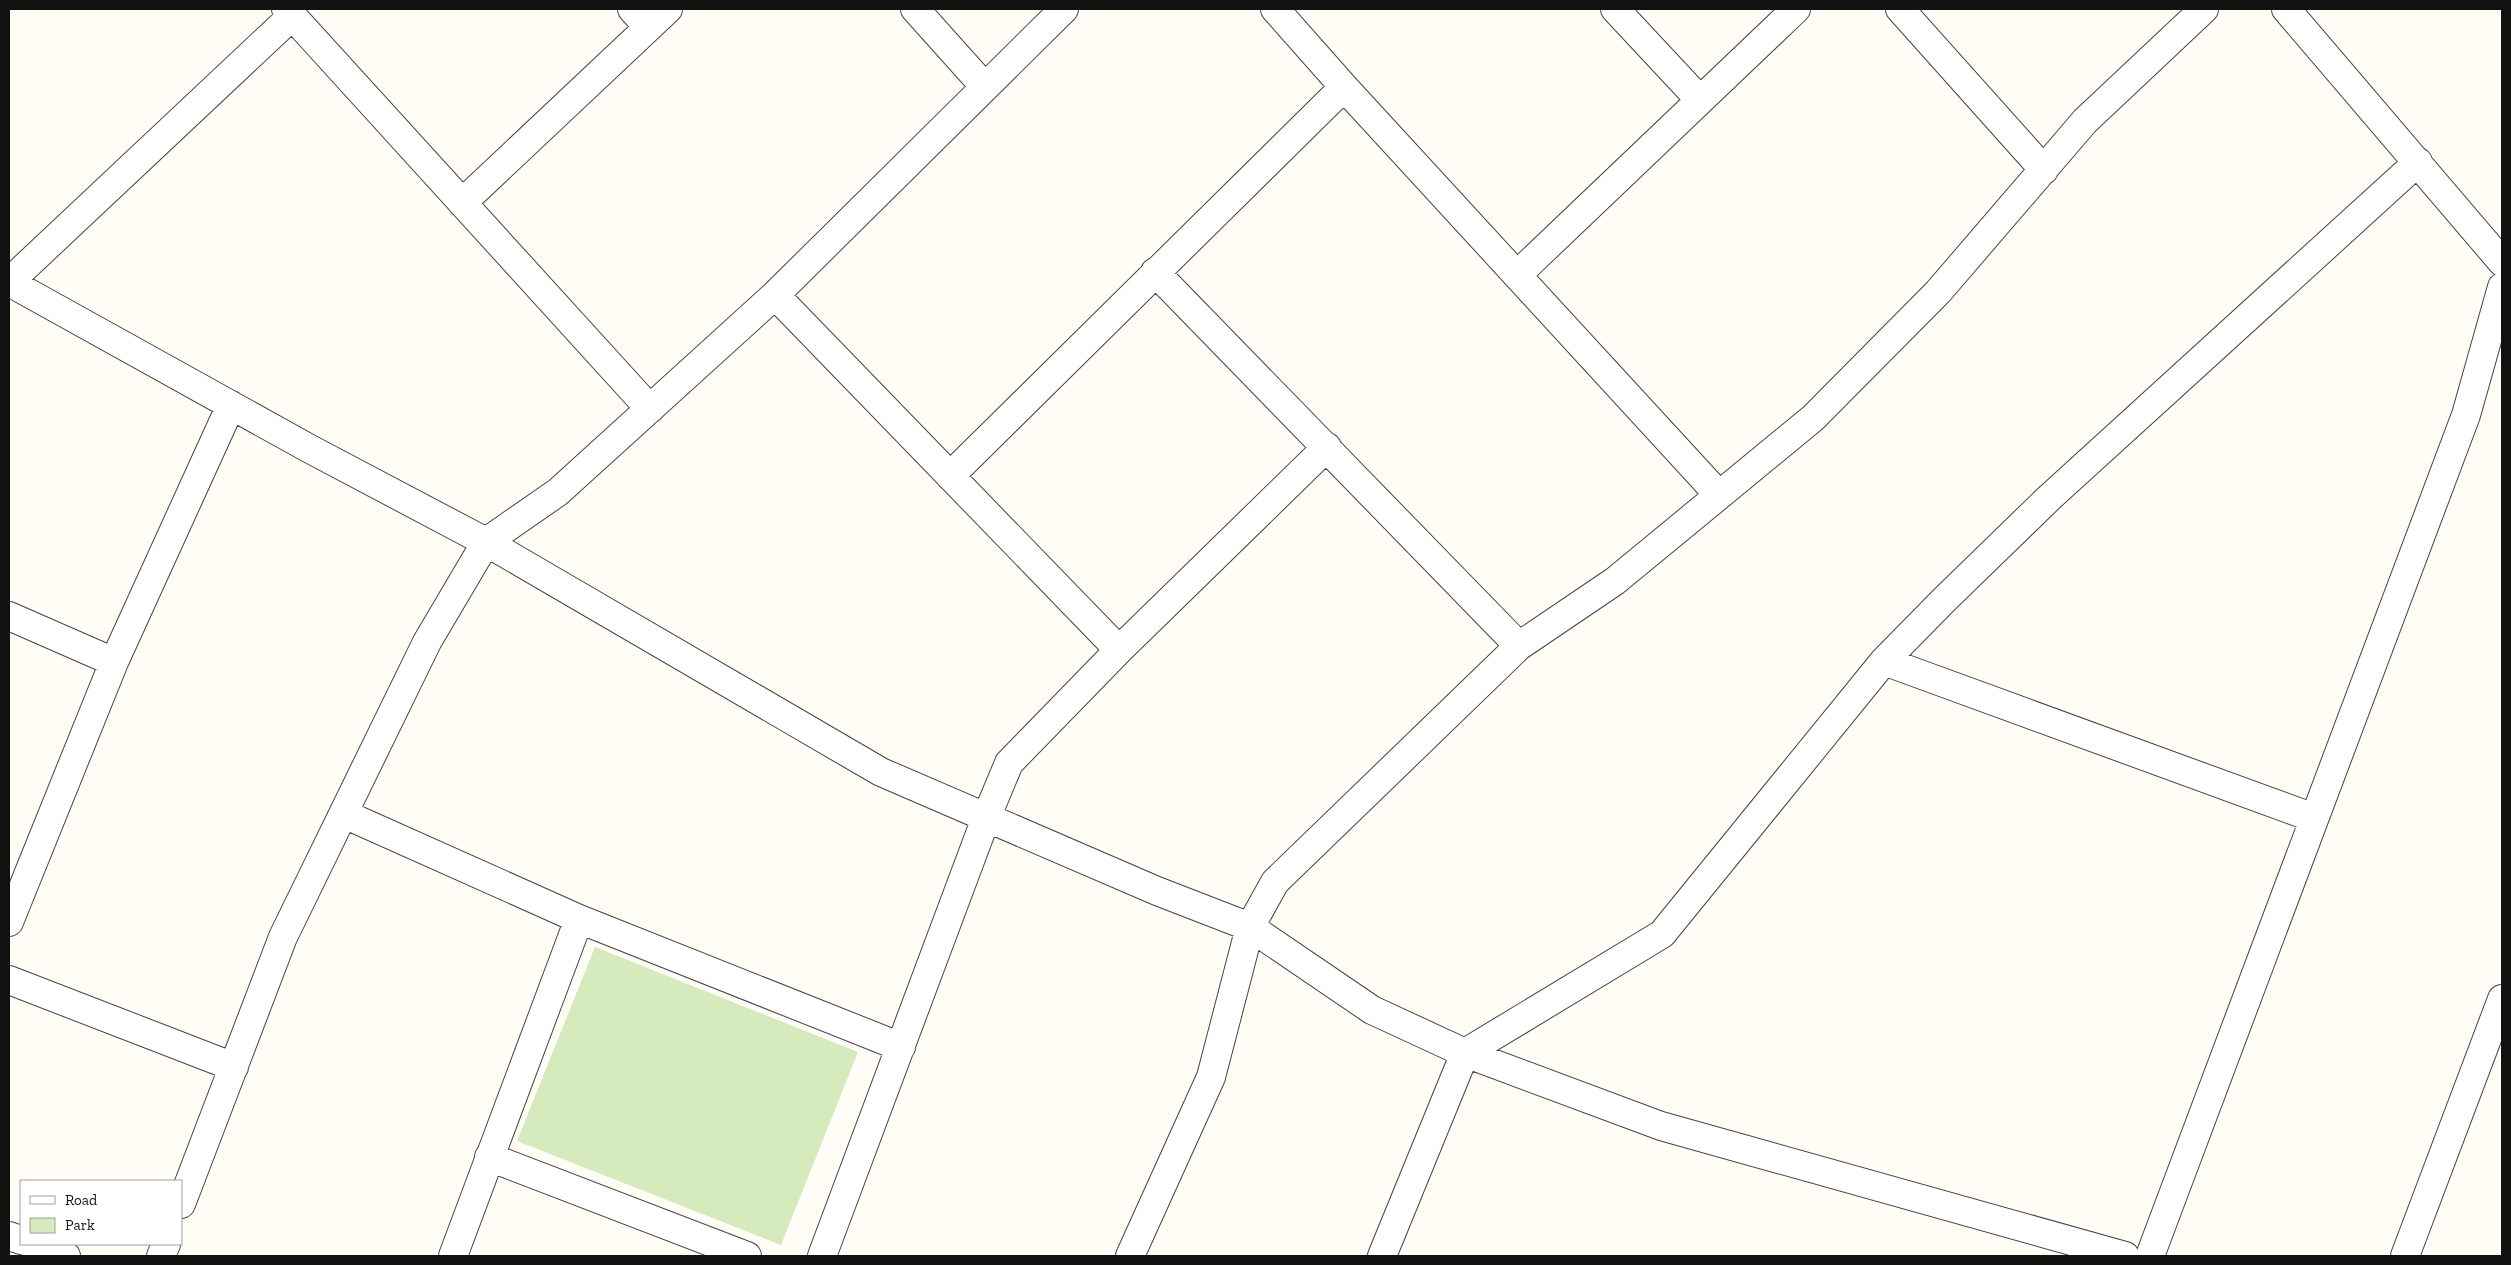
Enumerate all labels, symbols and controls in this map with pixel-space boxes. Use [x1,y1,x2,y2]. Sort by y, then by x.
legend [20,1180,182,1245]
text: Road [65,1191,98,1209]
text: Park [65,1216,95,1234]

